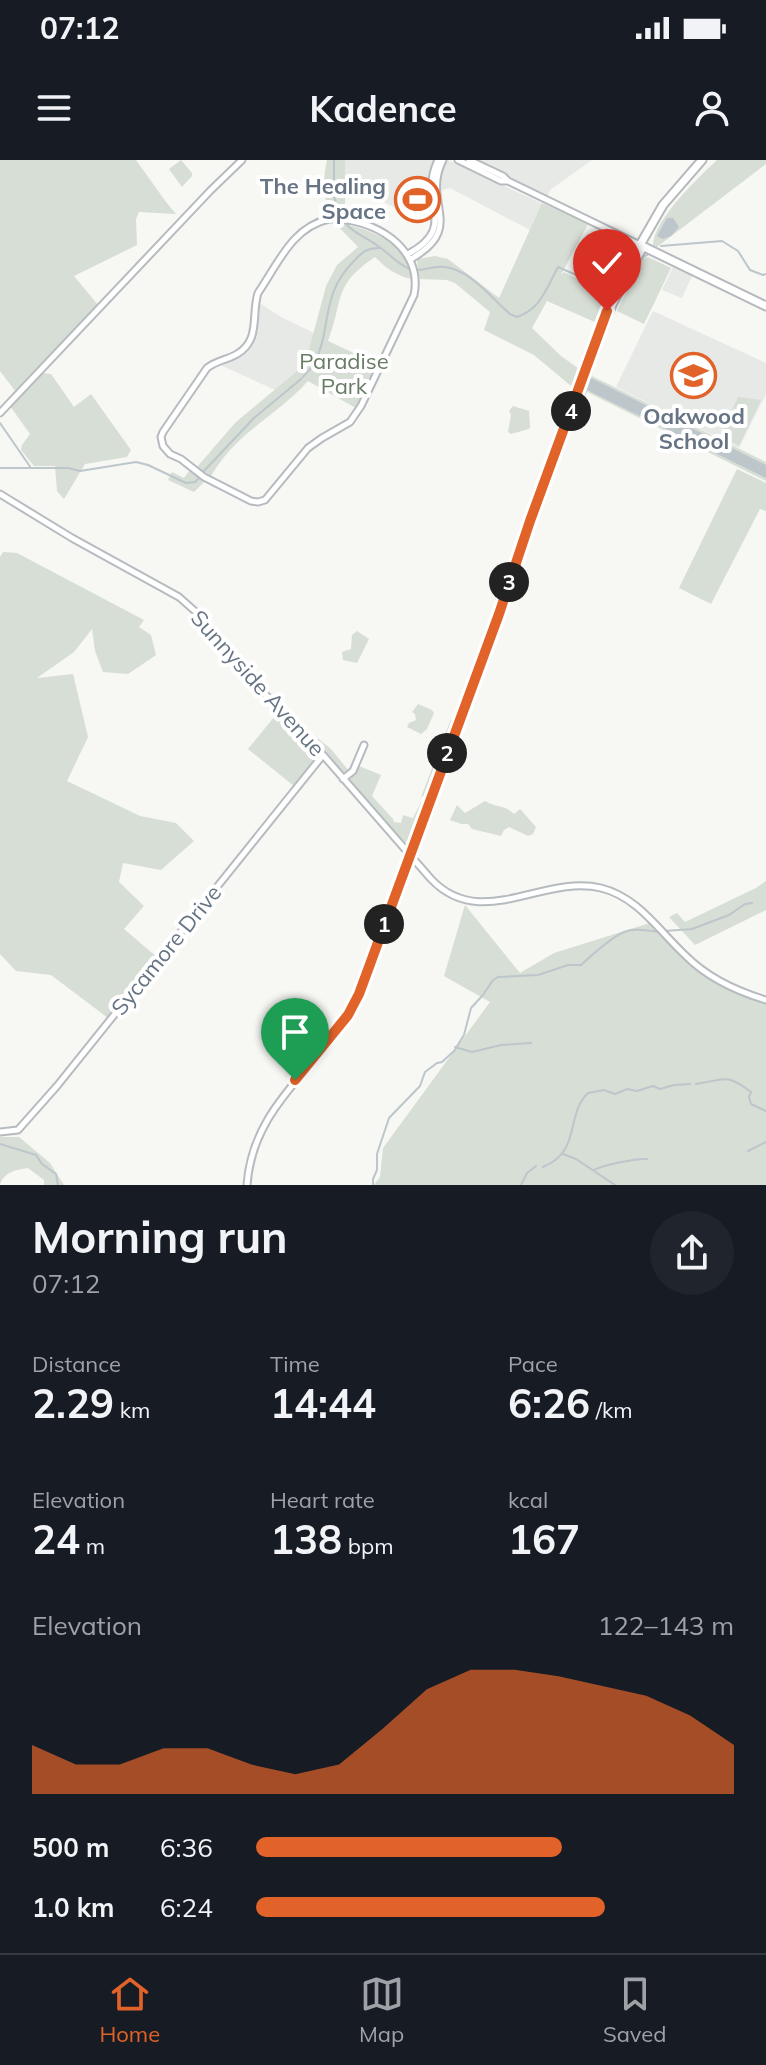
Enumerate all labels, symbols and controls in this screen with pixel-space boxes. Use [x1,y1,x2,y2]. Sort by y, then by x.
text: 07:12 [40,9,119,47]
icon: menu [32,86,76,130]
text: Kadence [309,86,457,131]
icon: person [690,86,734,130]
place label: The Healing Space [260,172,386,225]
sports icon: The Healing Space [393,175,441,223]
pin [573,229,641,311]
icon: check [585,241,629,285]
park label: Paradise Park [299,347,389,400]
school or university icon: Oakwood School [670,351,718,399]
pin: 4 [551,391,591,431]
text: 4 [564,397,578,425]
place label: Oakwood School [643,402,745,455]
pin: 3 [489,562,529,602]
text: 3 [502,568,516,596]
street label: Sunnyside Avenue [185,604,331,762]
pin: 2 [427,733,467,773]
text: 2 [440,739,454,767]
street label: Sycamore Drive [105,879,227,1021]
pin: 1 [364,904,404,944]
text: 1 [377,910,391,938]
pin [261,998,329,1080]
icon: arrive [273,1010,317,1054]
text: Morning run [32,1209,288,1264]
button: share [650,1211,734,1295]
text: 07:12 [32,1267,100,1300]
text: Distance [32,1350,121,1378]
text: Time [270,1350,320,1378]
text: Pace [508,1350,558,1378]
text: 2.29 [32,1378,114,1428]
text: 14:44 [270,1378,376,1428]
text: 6:26 [508,1378,590,1428]
text: km [114,1396,150,1424]
text: /km [590,1396,633,1424]
text: Elevation [32,1486,125,1514]
text: Heart rate [270,1486,375,1514]
text: kcal [508,1486,548,1514]
text: 24 [32,1514,80,1564]
text: 138 [270,1514,342,1564]
text: 167 [508,1514,580,1564]
text: m [80,1532,105,1560]
text: bpm [342,1532,393,1560]
text: Elevation [32,1609,142,1642]
text: 122–143 m [598,1609,734,1642]
text: 500 m [32,1831,109,1864]
text: 6:36 [160,1831,213,1864]
text: 1.0 km [32,1891,115,1924]
text: 6:24 [160,1891,213,1924]
tab: Home [99,1972,160,2048]
tab: Map [359,1972,404,2048]
tab: Saved [603,1972,667,2048]

